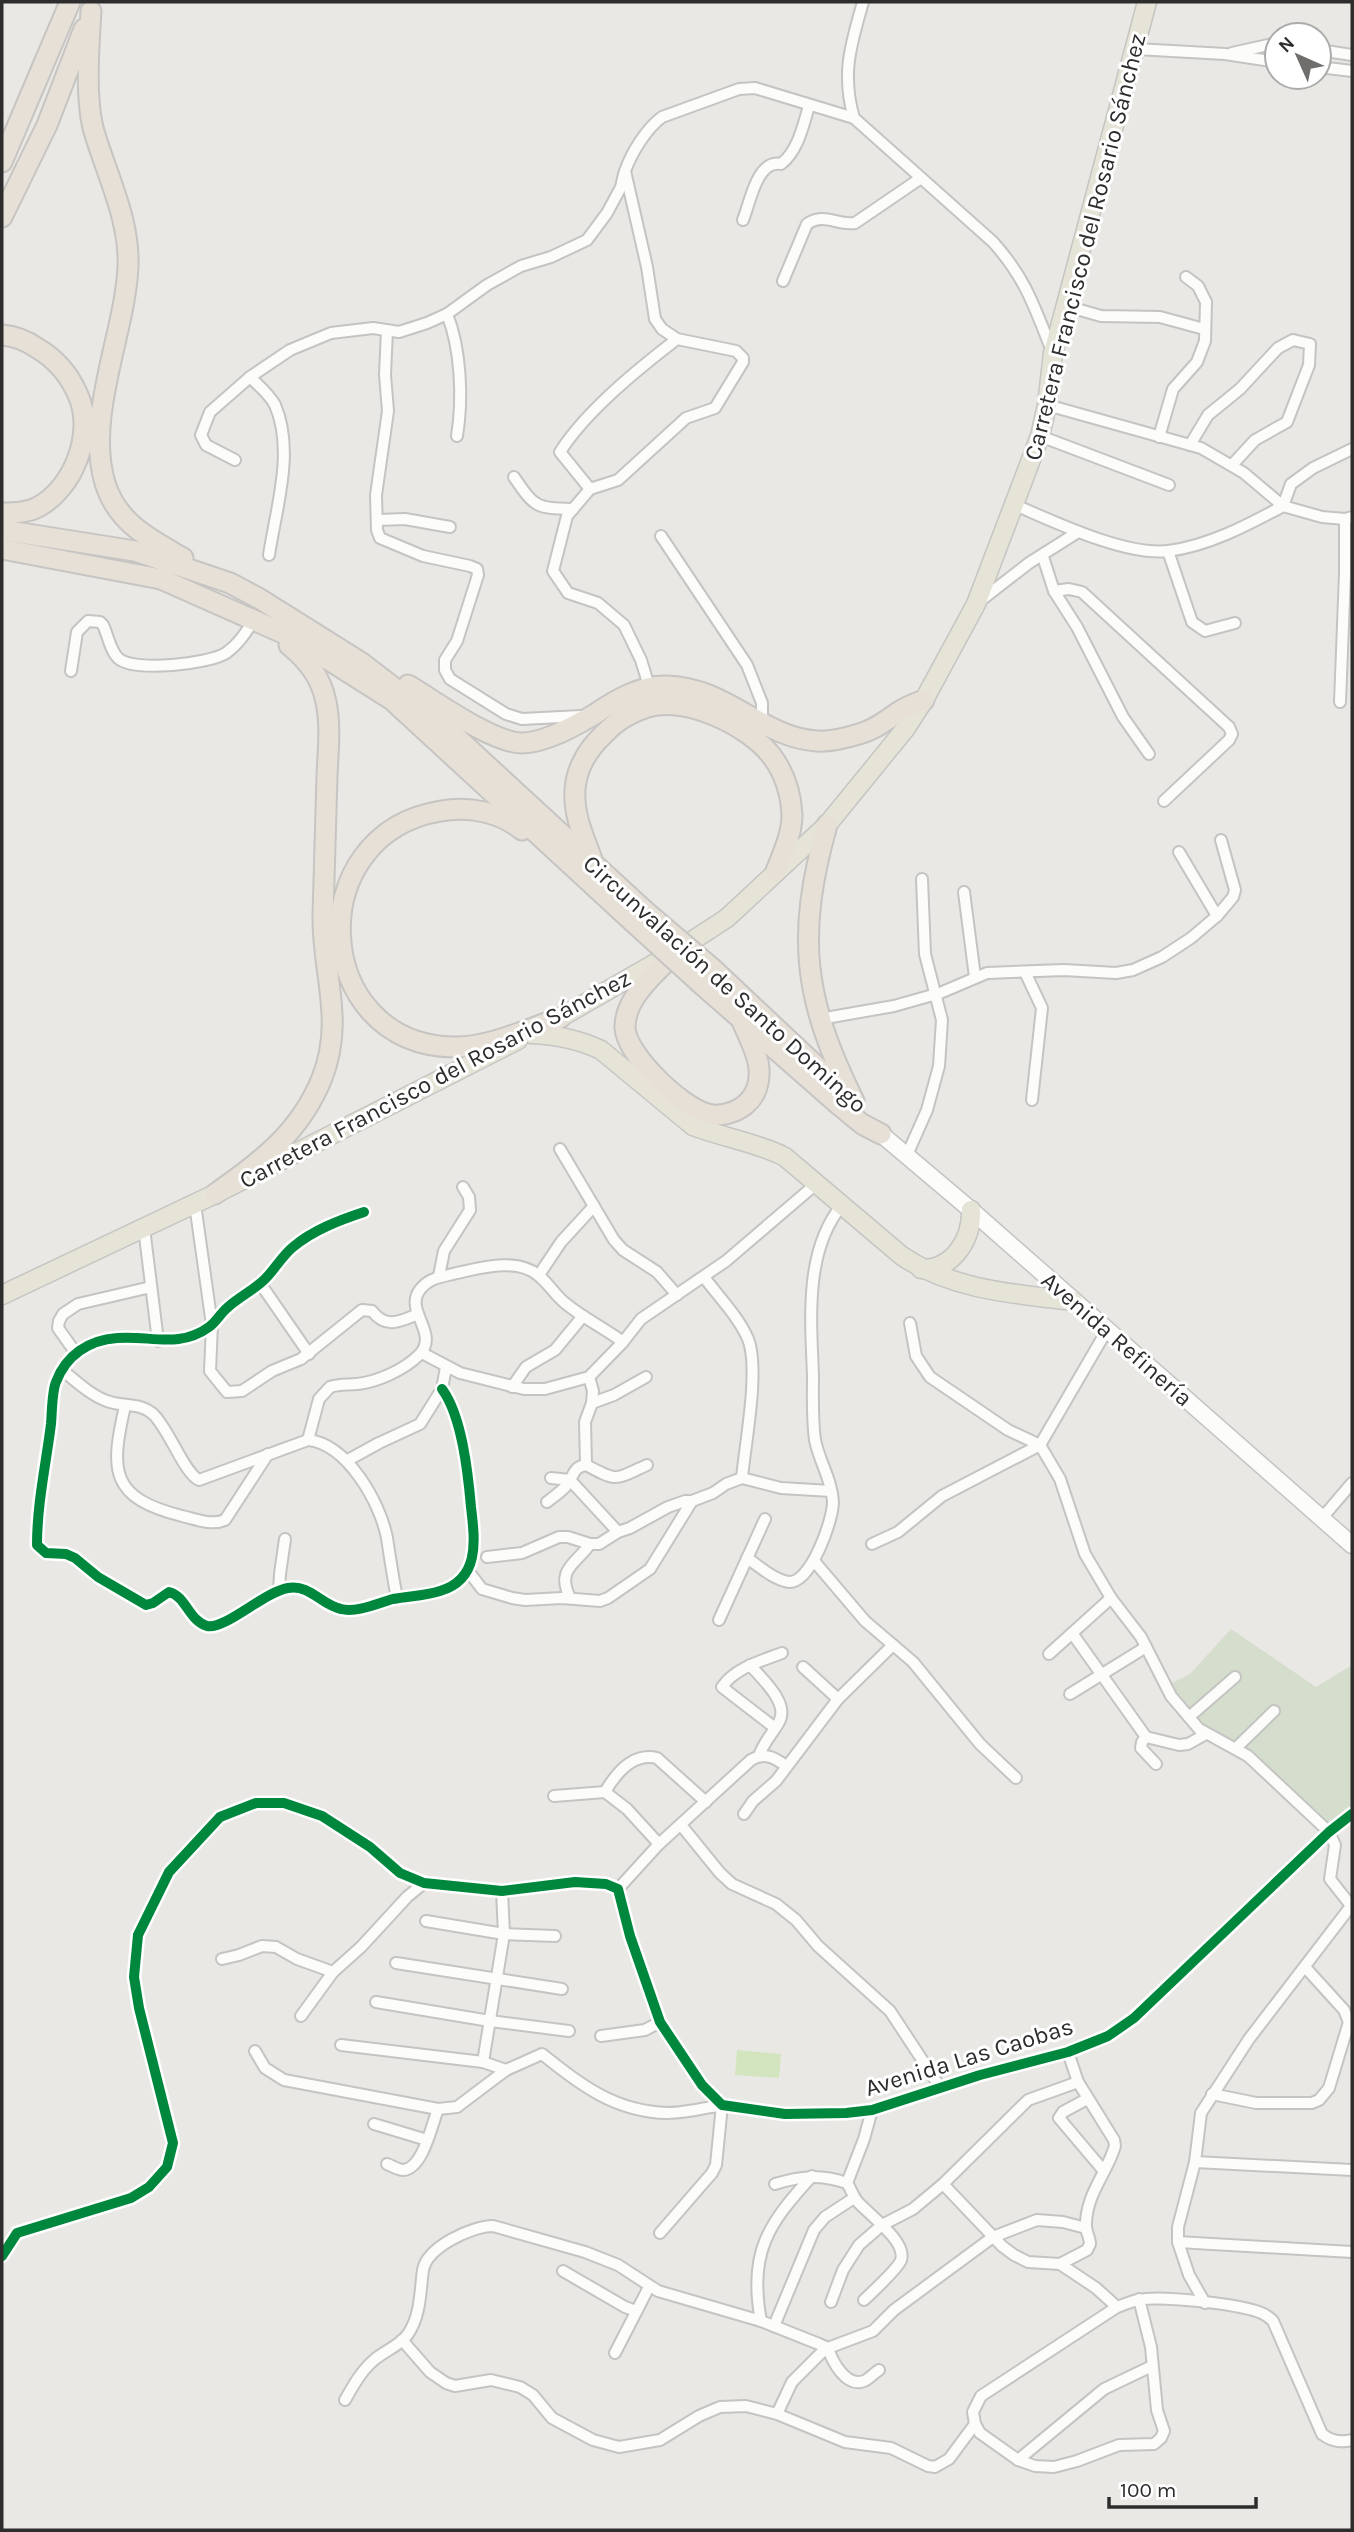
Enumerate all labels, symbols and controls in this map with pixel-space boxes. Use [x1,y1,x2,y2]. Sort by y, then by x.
north arrow [1263,21,1333,91]
street label: Carretera Francisco del Rosario Sánchez [1018,31,1152,463]
text: N [1274,32,1299,57]
street label: Circunvalación de Santo Domingo [577,849,873,1119]
street label: Carretera Francisco del Rosario Sánchez [235,964,635,1194]
street label: Avenida Refinería [1036,1266,1198,1412]
street label: Avenida Las Caobas [862,2012,1076,2102]
scale bar [1109,2466,1256,2510]
text: 100 m [1120,2478,1177,2502]

